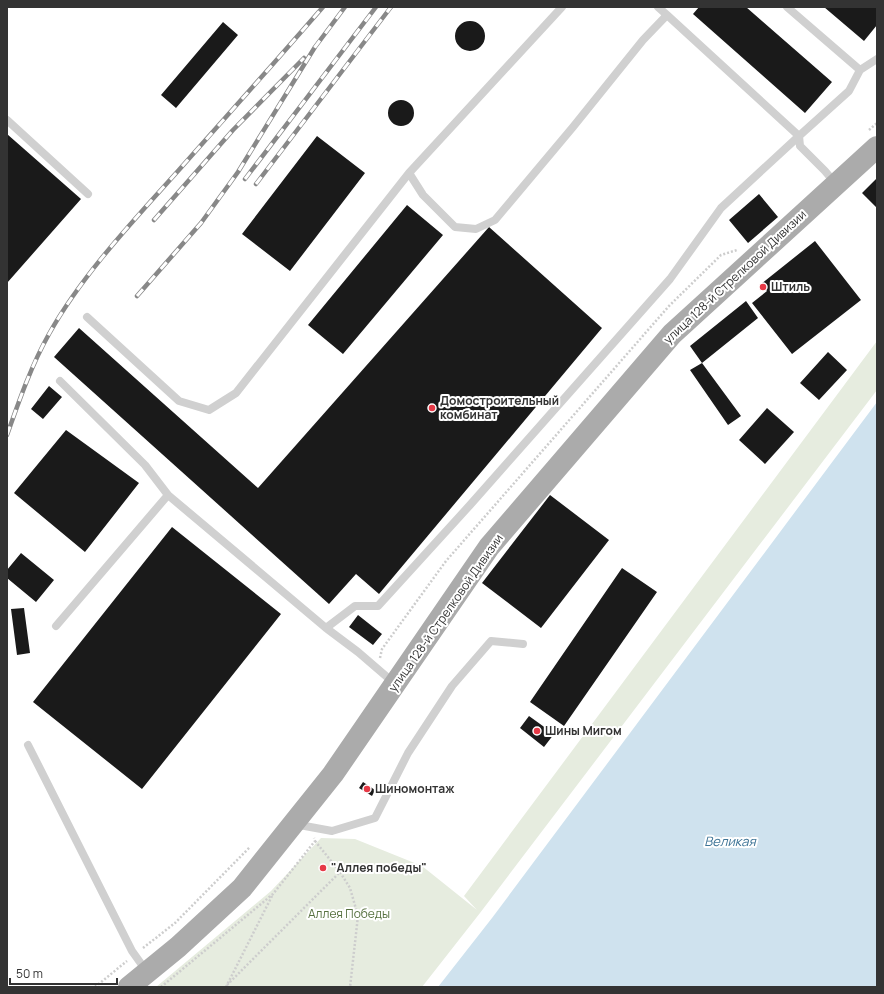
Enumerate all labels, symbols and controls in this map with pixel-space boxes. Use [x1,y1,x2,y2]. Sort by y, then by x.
street label: улица 128-й Стрелковой Дивизии [660,206,810,347]
place label: Штиль [771,278,810,295]
marker: Штиль [758,282,768,292]
place label: Домостроительный комбинат [440,392,559,423]
marker: Домостроительный комбинат [427,403,437,413]
street label: улица 128-й Стрелковой Дивизии [384,530,507,695]
place label: Шины Мигом [545,722,622,739]
marker: Шины Мигом [532,726,542,736]
place label: Шиномонтаж [375,780,455,797]
marker: Шиномонтаж [362,784,372,794]
water label: Великая [704,832,757,850]
place label: "Аллея победы" [331,859,427,876]
marker: "Аллея победы" [318,863,328,873]
park label: Аллея Победы [308,905,390,922]
scale bar [10,960,117,986]
text: 50 m [16,965,43,982]

